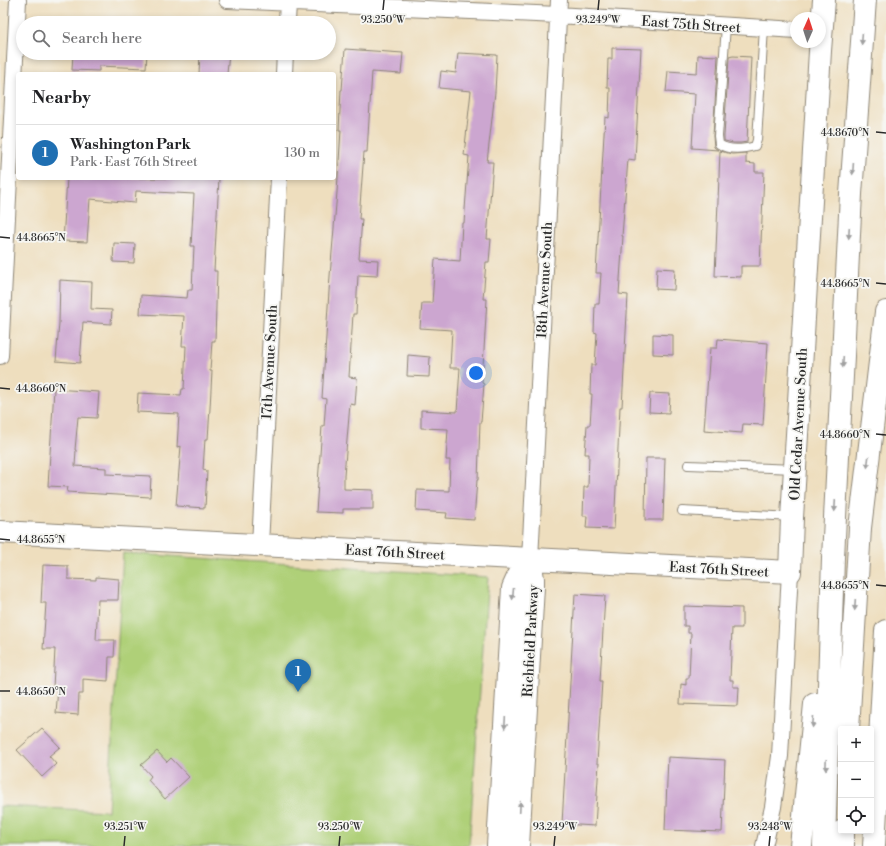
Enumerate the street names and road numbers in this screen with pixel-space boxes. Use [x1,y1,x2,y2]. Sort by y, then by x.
street label: East 75th Street [641,13,741,37]
street label: 18th Avenue South [533,220,557,339]
street label: 17th Avenue South [258,303,282,420]
street label: Old Cedar Avenue South [786,347,812,501]
street label: East 76th Street [344,541,446,565]
street label: East 76th Street [668,558,770,582]
street label: Richfield Parkway [519,584,543,698]

